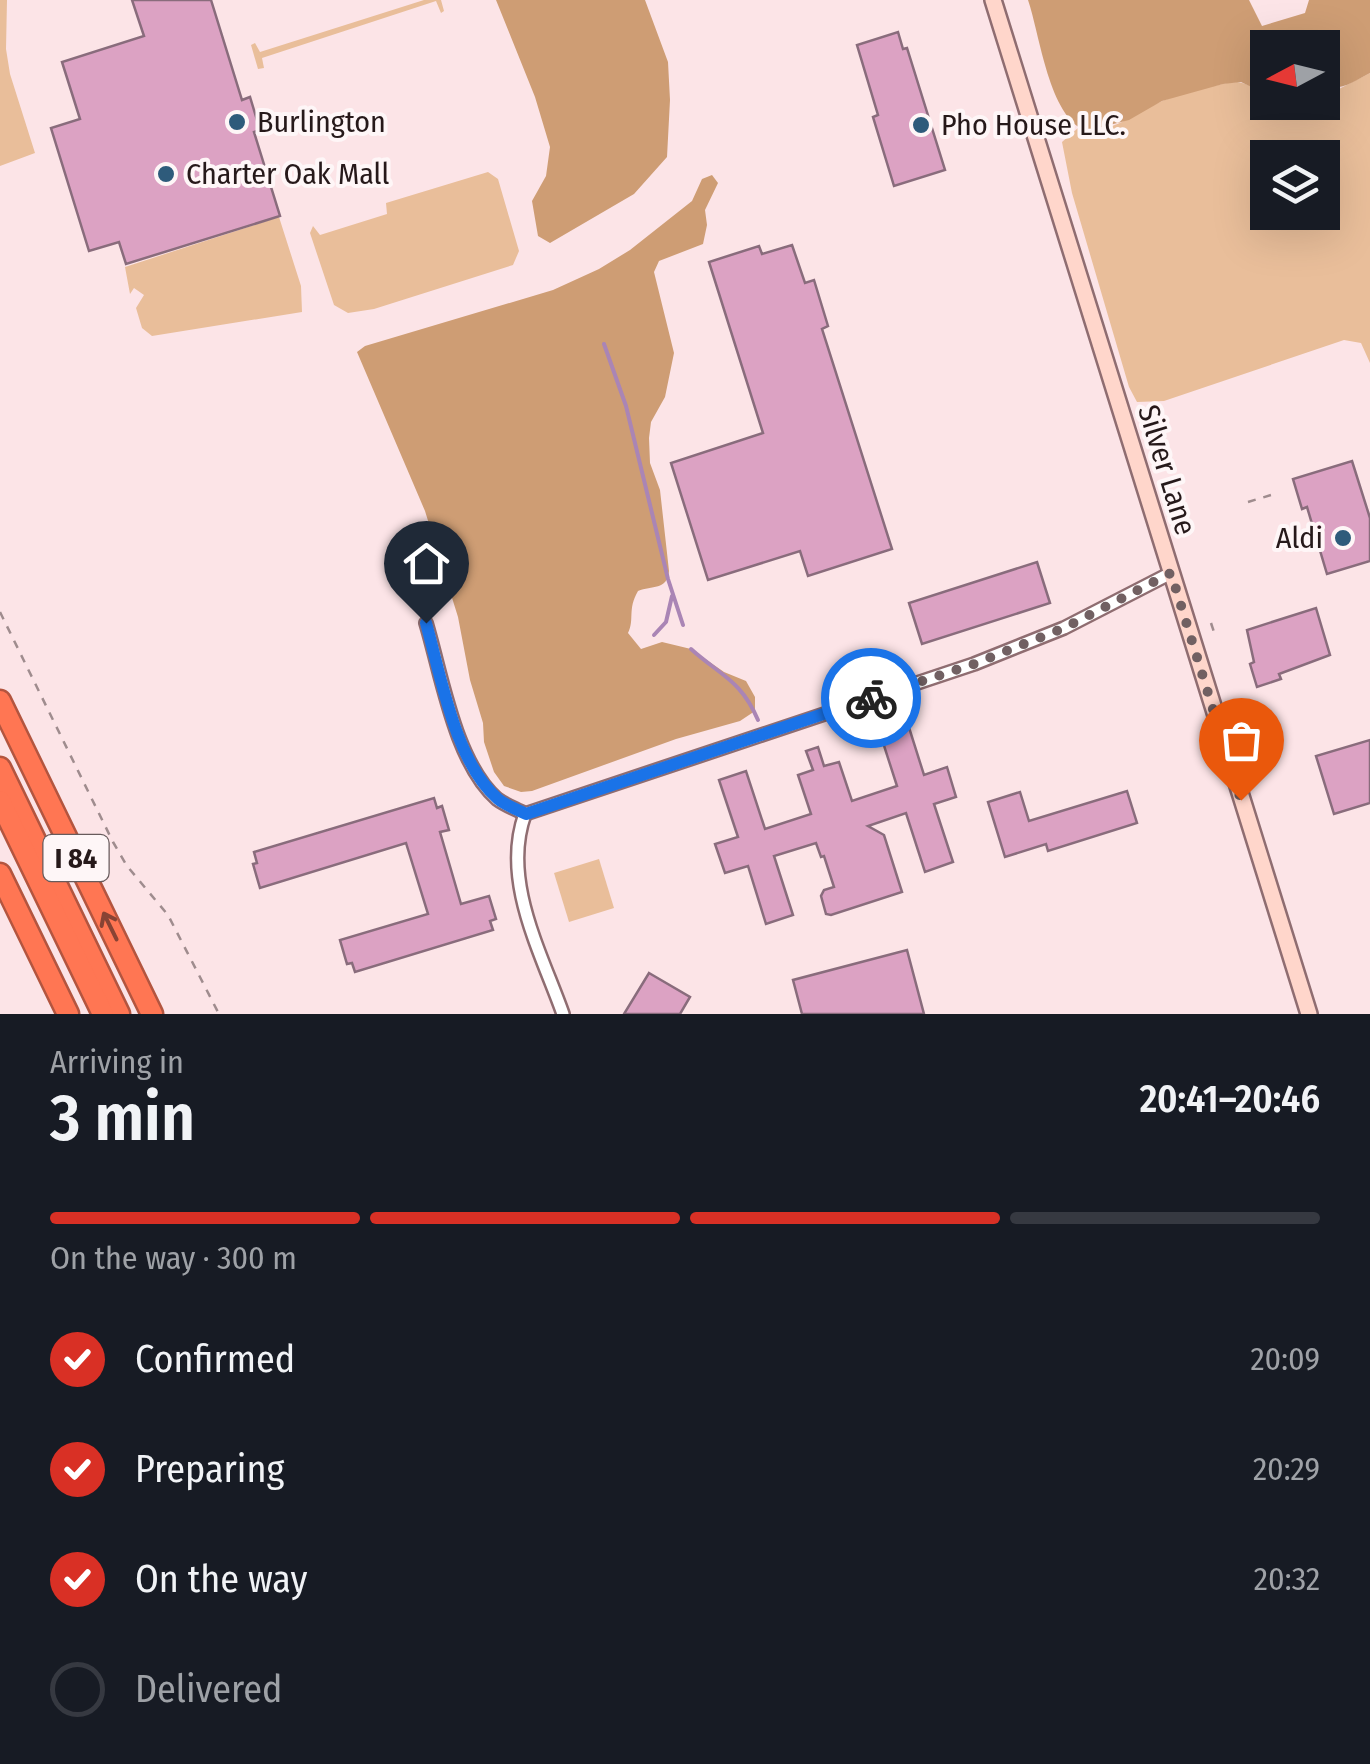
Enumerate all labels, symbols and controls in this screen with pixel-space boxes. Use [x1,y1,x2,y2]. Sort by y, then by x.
north arrow [1250,30,1340,120]
map controls [1250,30,1340,230]
place label: Burlington [257,104,386,140]
place label: Pho House LLC. [941,107,1126,143]
marker: Burlington [226,111,248,133]
marker: Pho House LLC. [910,114,932,136]
button: layers [1250,140,1340,230]
place label: Charter Oak Mall [186,156,390,192]
marker: Charter Oak Mall [155,163,177,185]
street label: Silver Lane [1130,401,1204,539]
place label: Aldi [1276,520,1323,556]
pin [384,521,469,624]
marker: Aldi [1332,527,1354,549]
icon: home [399,536,454,591]
courier [821,648,921,748]
icon: bike [844,671,899,726]
pin [1199,698,1284,801]
icon: bag [1214,713,1269,768]
road number: I 84 [44,835,108,881]
one-way arrow [99,912,118,942]
text: Arriving in [50,1043,184,1081]
text: 20:41–20:46 [1140,1076,1320,1122]
text: 3 min [50,1079,195,1157]
text: On the way · 300 m [50,1239,297,1277]
icon: check [50,1332,105,1387]
text: Confirmed [135,1336,295,1382]
text: 20:09 [1250,1340,1320,1378]
icon: check [50,1442,105,1497]
text: Preparing [135,1446,284,1492]
text: 20:29 [1253,1450,1320,1488]
icon: check [50,1552,105,1607]
text: On the way [135,1556,307,1602]
text: 20:32 [1254,1560,1320,1598]
text: Delivered [135,1666,282,1712]

